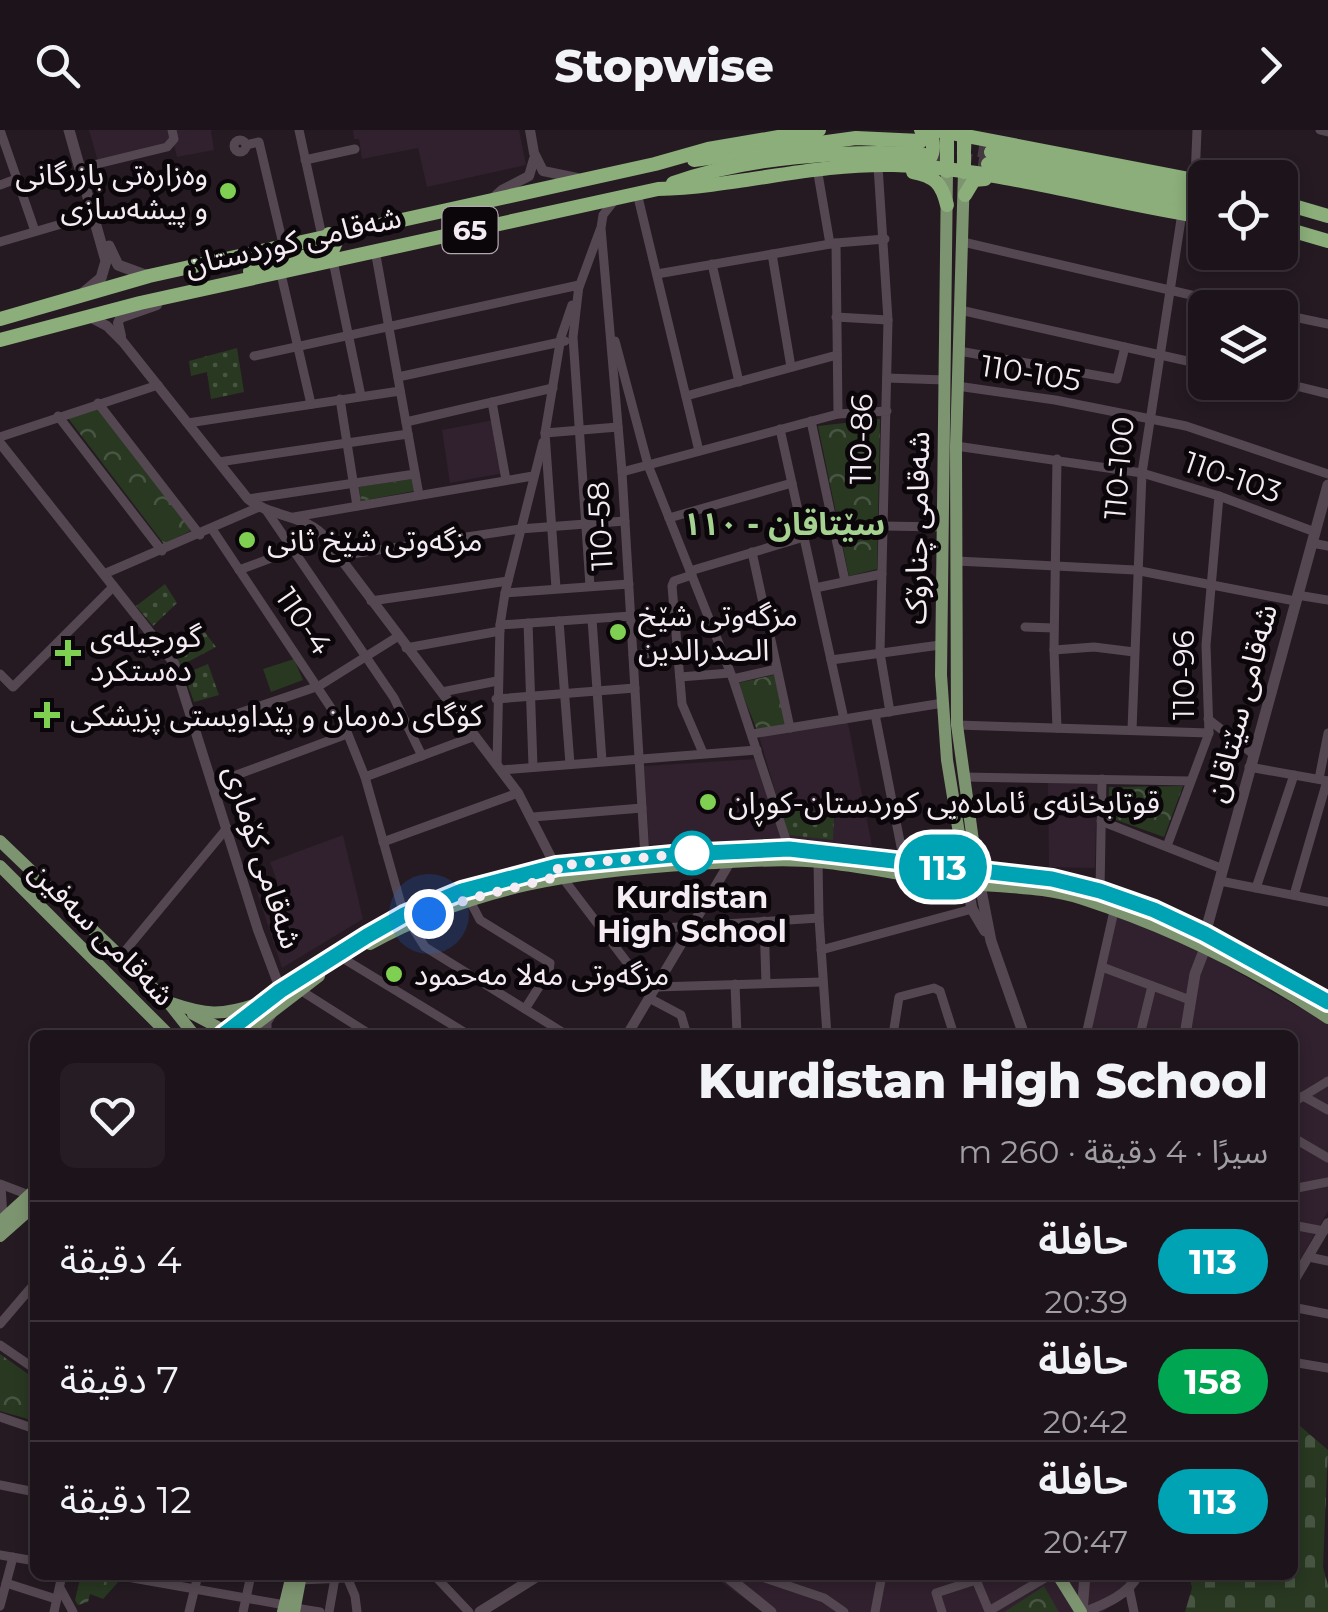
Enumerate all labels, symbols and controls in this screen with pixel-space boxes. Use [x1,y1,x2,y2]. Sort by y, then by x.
icon: search [30,38,85,93]
text: Stopwise [554,38,774,93]
icon: forward [1243,38,1298,93]
place label: وەزارەتی بازرگانی و پیشەسازی [15,156,208,228]
map controls [1188,160,1298,400]
button: locate [1188,160,1298,270]
marker: وەزارەتی بازرگانی و پیشەسازی [217,180,239,202]
street label: شەقامی کوردستان [181,198,405,284]
road number: 65 [442,207,498,253]
button: layers [1188,290,1298,400]
street label: 110-105 [979,347,1083,399]
street label: 110-86 [842,393,880,485]
street label: 110-100 [1096,415,1142,521]
street label: شەقامی چنارۆک [897,431,938,625]
street label: 110-103 [1180,443,1286,511]
street label: 110-58 [579,480,621,572]
district label: سێتاقان - ١١٠ [683,504,885,543]
place label: مزگەوتی شێخ ثانی [267,522,483,563]
marker: مزگەوتی شێخ ثانی [236,529,258,551]
street label: 110-4 [268,580,340,662]
place label: مزگەوتی شێخ الصدرالدين [638,597,798,668]
street label: شەقامی سێتاقان [1197,600,1285,806]
place label: گورچیله‌ی ده‌ستكرد [90,618,202,689]
marker: مزگەوتی شێخ الصدرالدين [607,621,629,643]
street label: 110-96 [1165,630,1202,720]
marker: گورچیله‌ی ده‌ستكرد [55,640,81,666]
place label: کۆگای دەرمان و پێداویستی پزیشکی [70,697,483,735]
marker: کۆگای دەرمان و پێداویستی پزیشکی [34,702,60,728]
street label: شەقامی کۆماری [216,761,310,953]
place label: قوتابخانەی ئامادەیی کوردستان-کوڕان [728,784,1160,827]
marker: قوتابخانەی ئامادەیی کوردستان-کوڕان [697,791,719,813]
marker: Kurdistan High School [671,832,713,874]
line badge: 113 [886,834,1000,900]
text: 113 [919,846,967,889]
street label: شەقامی سەفین [22,853,182,1013]
place label: Kurdistan High School [597,879,787,950]
your location [404,889,454,939]
place label: مزگەوتی مەلا مەحمود [414,956,669,993]
marker: مزگەوتی مەلا مەحمود [383,963,405,985]
text: Kurdistan High School [698,1052,1268,1110]
button: heart [60,1063,165,1168]
text: سيرًا · 4 دقيقة · 260 m [958,1132,1268,1171]
text: حافلة [1039,1217,1128,1264]
text: 4 دقيقة [60,1236,182,1283]
text: 113 [1189,1240,1237,1283]
text: 20:39 [1044,1282,1128,1321]
text: حافلة [1039,1337,1128,1384]
text: 7 دقيقة [60,1356,179,1403]
text: 158 [1184,1360,1242,1403]
text: 20:42 [1043,1402,1128,1441]
text: حافلة [1039,1457,1128,1504]
text: 12 دقيقة [60,1476,192,1523]
text: 113 [1189,1480,1237,1523]
text: 20:47 [1044,1522,1128,1561]

